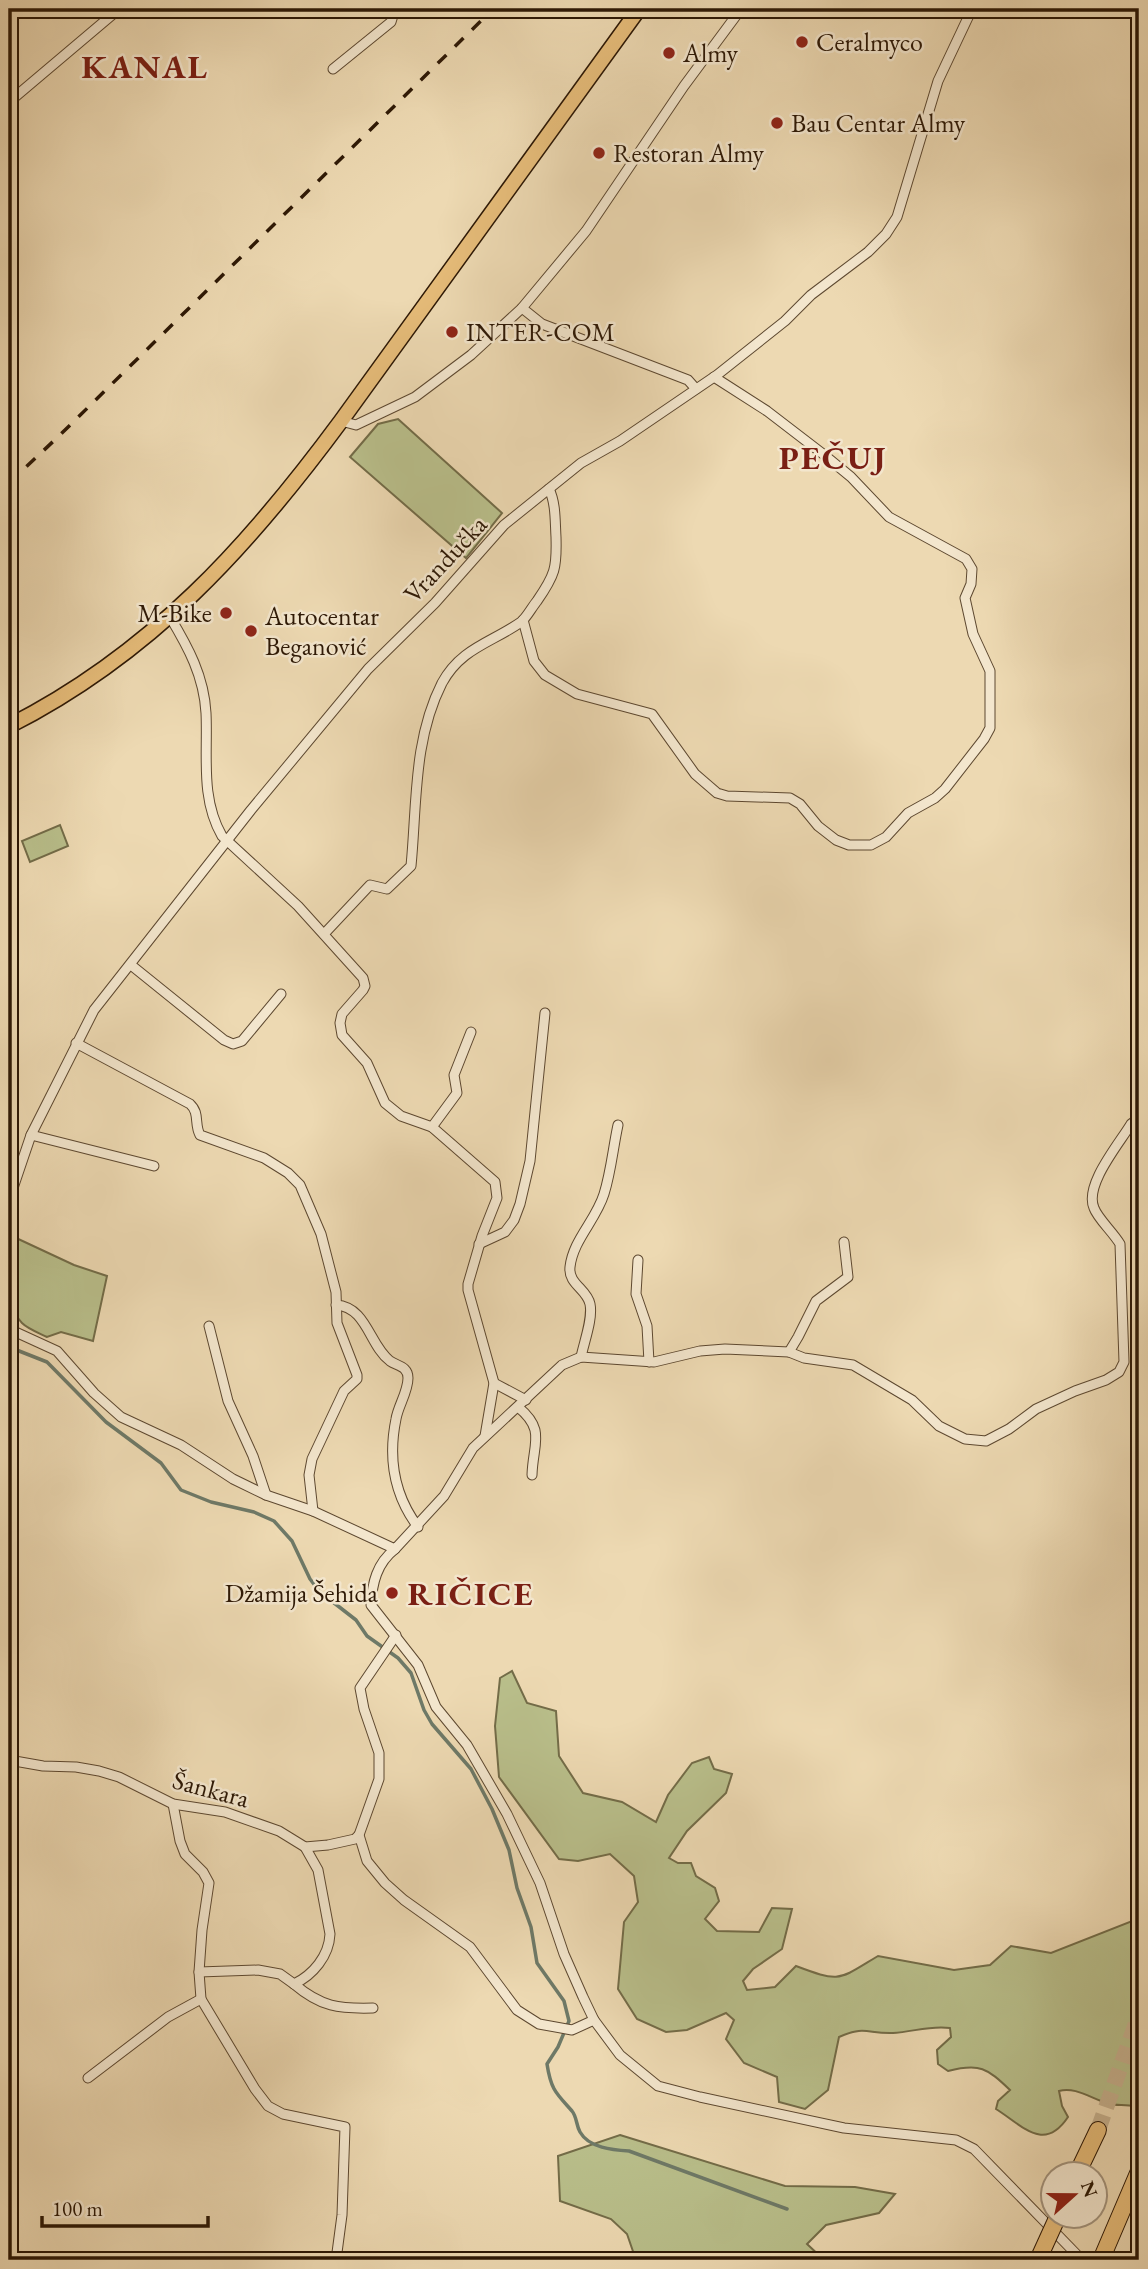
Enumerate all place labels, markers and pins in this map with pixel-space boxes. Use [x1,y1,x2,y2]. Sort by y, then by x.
place label: Ceralmyco [816,25,923,59]
marker: Ceralmyco [794,34,810,50]
place label: Almy [682,36,738,70]
marker: Almy [661,45,677,61]
place label: Bau Centar Almy [791,106,966,140]
marker: Bau Centar Almy [769,115,785,131]
place label: Restoran Almy [613,136,765,170]
marker: Restoran Almy [591,145,607,161]
place label: INTER-COM [466,315,615,349]
marker: INTER-COM [444,324,460,340]
place label: M-Bike [137,596,212,630]
place label: Autocentar Beganović [264,599,379,663]
marker: M-Bike [218,605,234,621]
marker: Autocentar Beganović [243,623,259,639]
place label: Džamija Šehida [225,1576,379,1610]
marker: Džamija Šehida [384,1585,400,1601]

